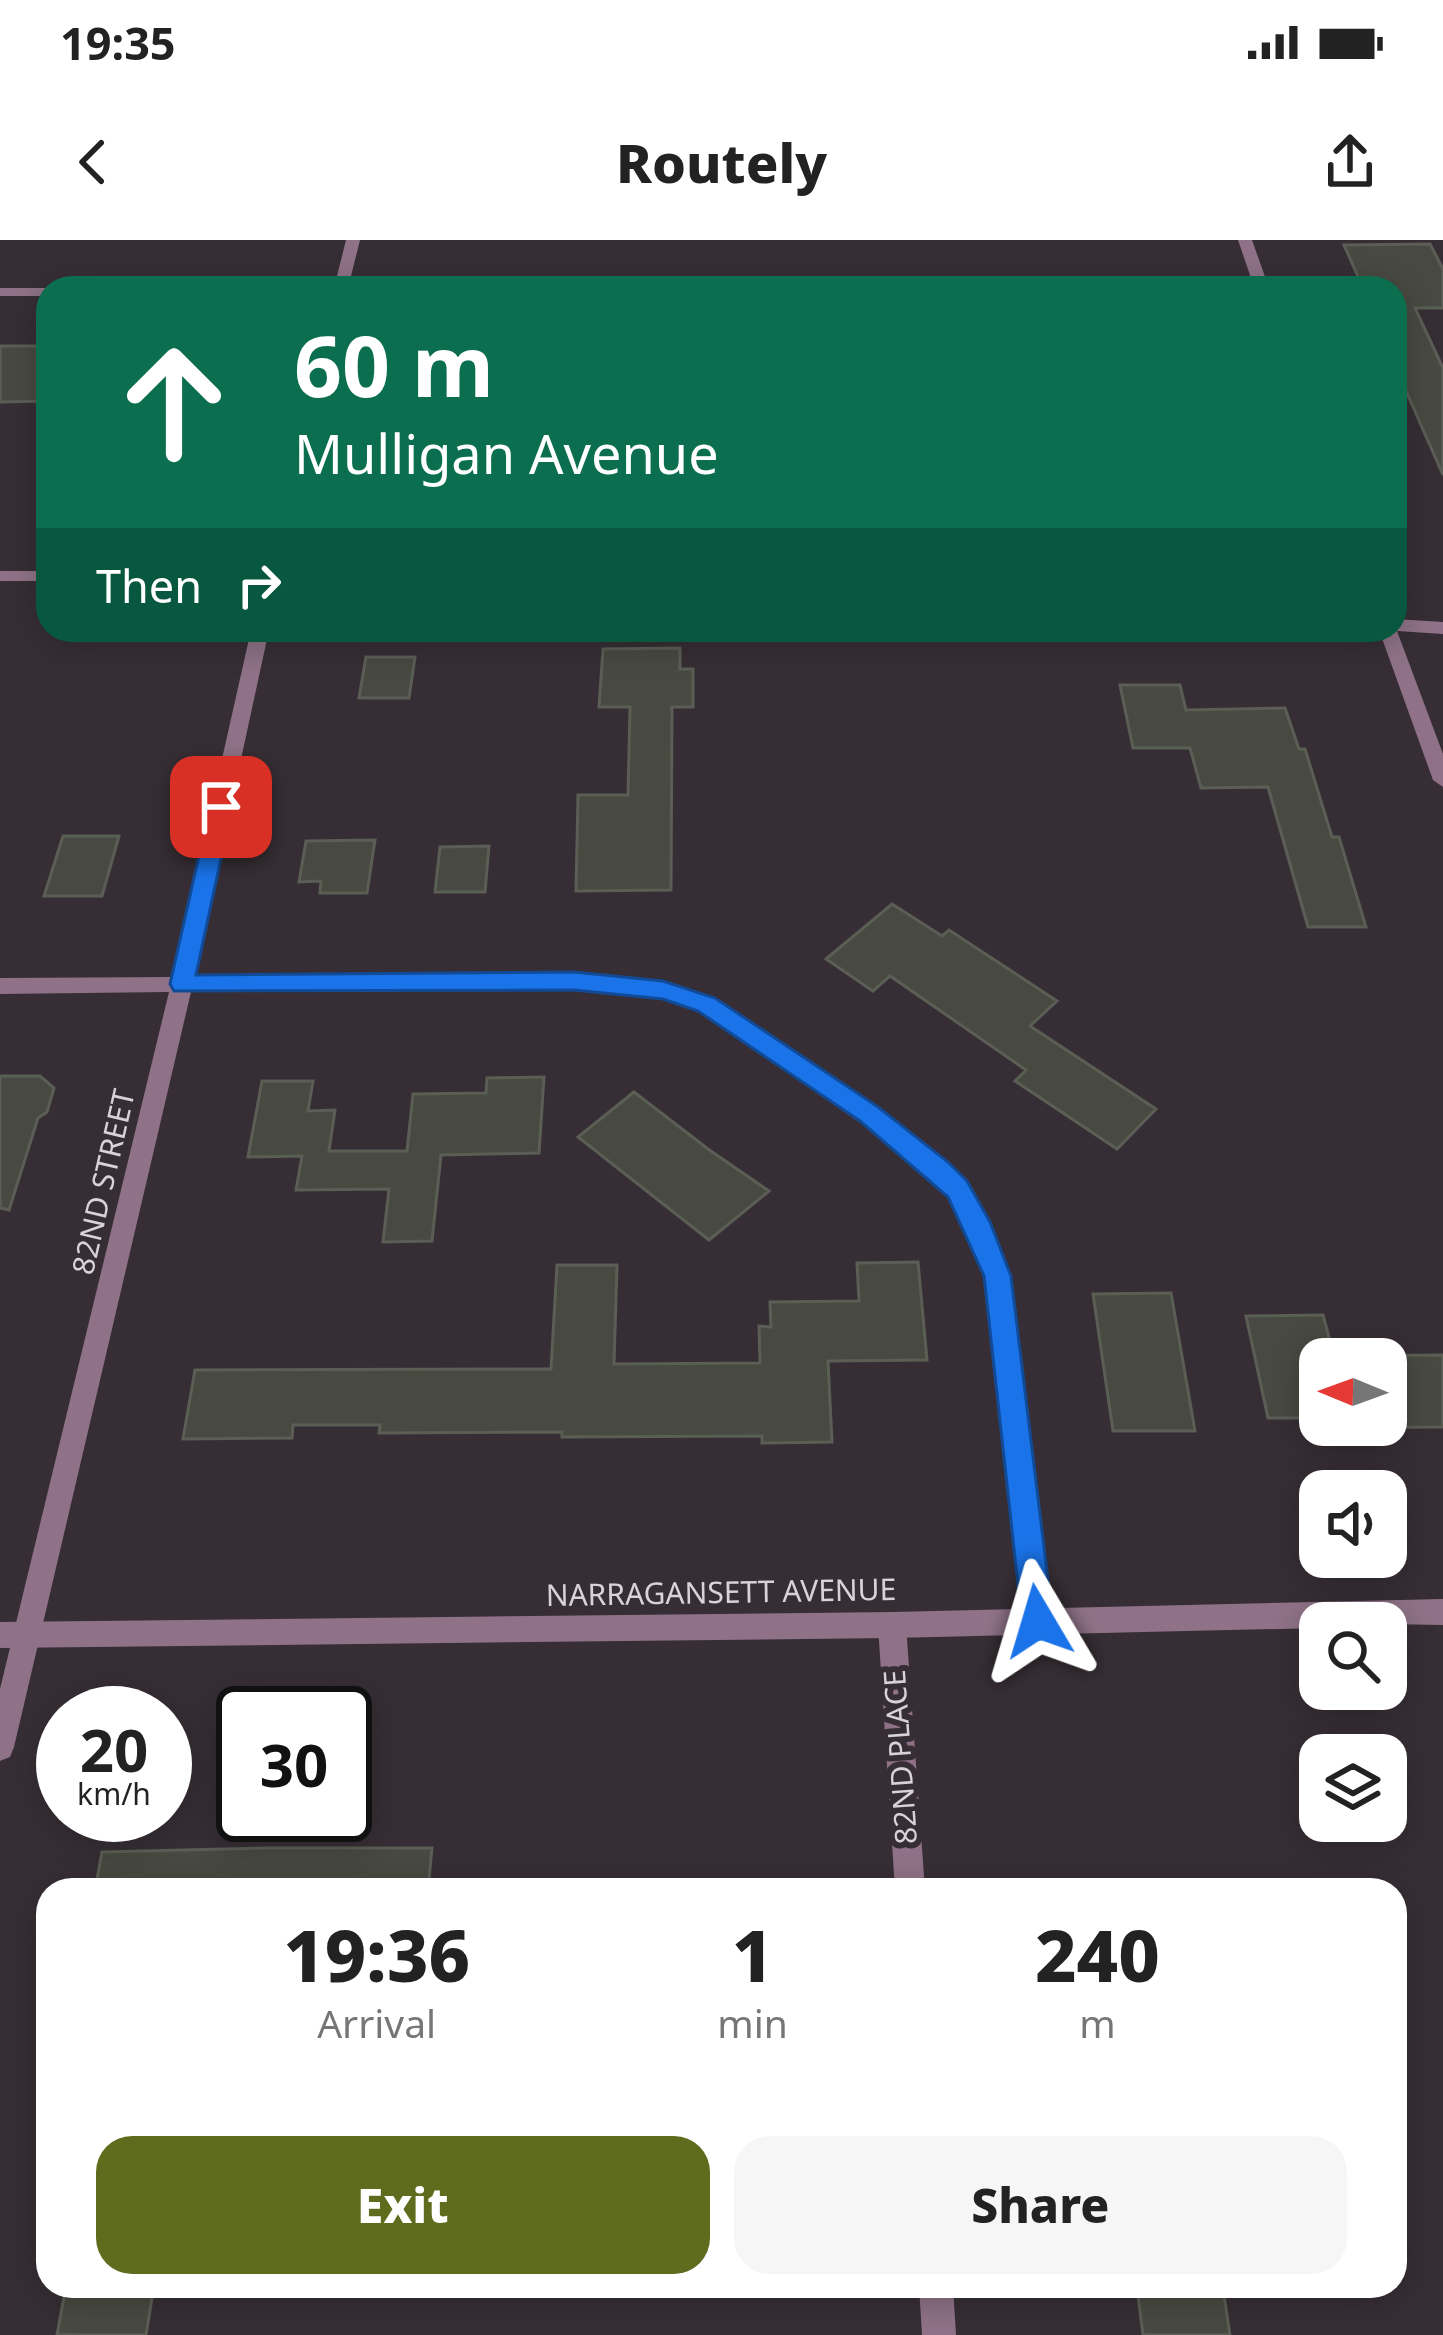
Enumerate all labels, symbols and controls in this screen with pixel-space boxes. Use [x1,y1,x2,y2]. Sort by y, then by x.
text: 19:35 [60,12,176,73]
text: Routely [616,125,827,199]
icon: back [60,129,126,195]
icon: share [1317,129,1383,195]
text: 60 m [294,307,494,422]
icon: ahead [96,324,252,480]
text: Mulligan Avenue [294,416,719,490]
icon: right [226,552,292,618]
text: Then [96,555,202,616]
pin [170,756,272,858]
icon: arrive [188,774,254,840]
street label: 82ND STREET [61,1085,144,1278]
north arrow [1299,1338,1407,1446]
map controls [1299,1338,1407,1842]
button: sound [1299,1470,1407,1578]
position arrow [975,1558,1101,1684]
street label: NARRAGANSETT AVENUE [545,1568,897,1615]
button: search [1299,1602,1407,1710]
street label: 82ND PLACE [873,1668,926,1846]
speed limit sign: 30 [216,1686,372,1842]
text: 20 [80,1708,148,1790]
button: layers [1299,1734,1407,1842]
text: km/h [77,1773,151,1814]
text: 19:36 [283,1905,470,2003]
text: 1 [732,1905,773,2003]
text: 240 [1035,1905,1160,2003]
text: Arrival [317,1996,436,2049]
text: min [717,1996,788,2049]
text: m [1079,1996,1116,2049]
button: Exit [96,2136,710,2274]
button: Share [734,2136,1347,2274]

